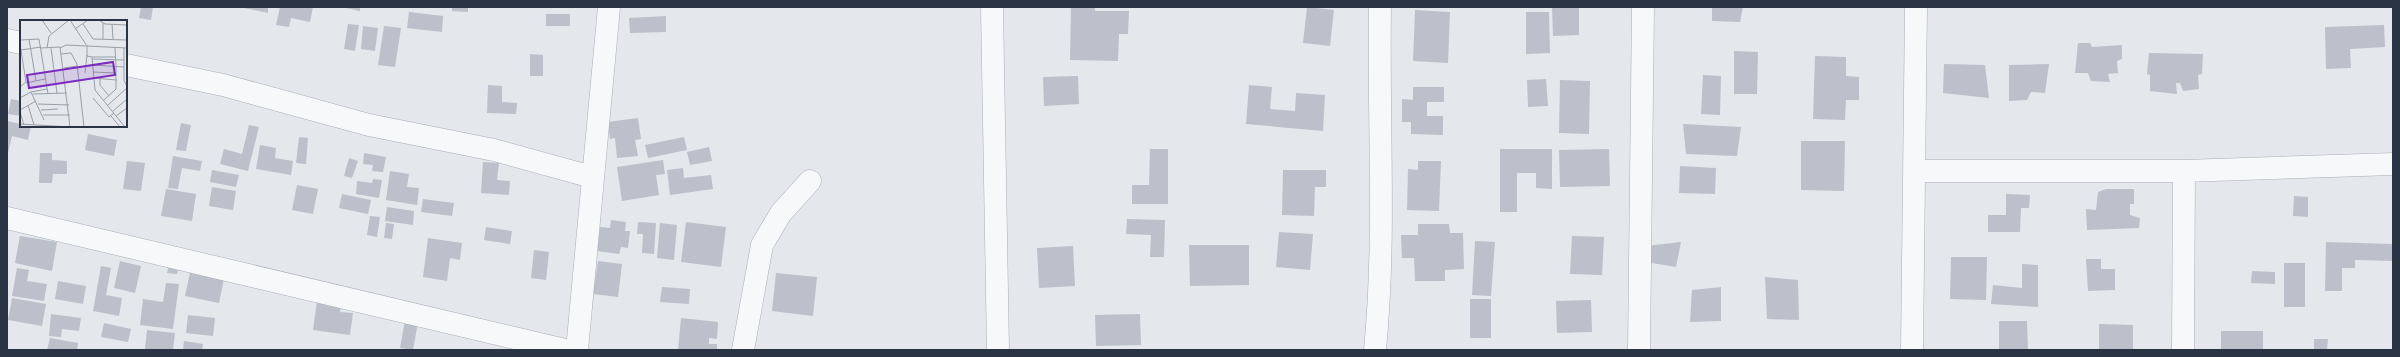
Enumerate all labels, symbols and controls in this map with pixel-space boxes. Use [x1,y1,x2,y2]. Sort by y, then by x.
inset map [20,20,127,127]

